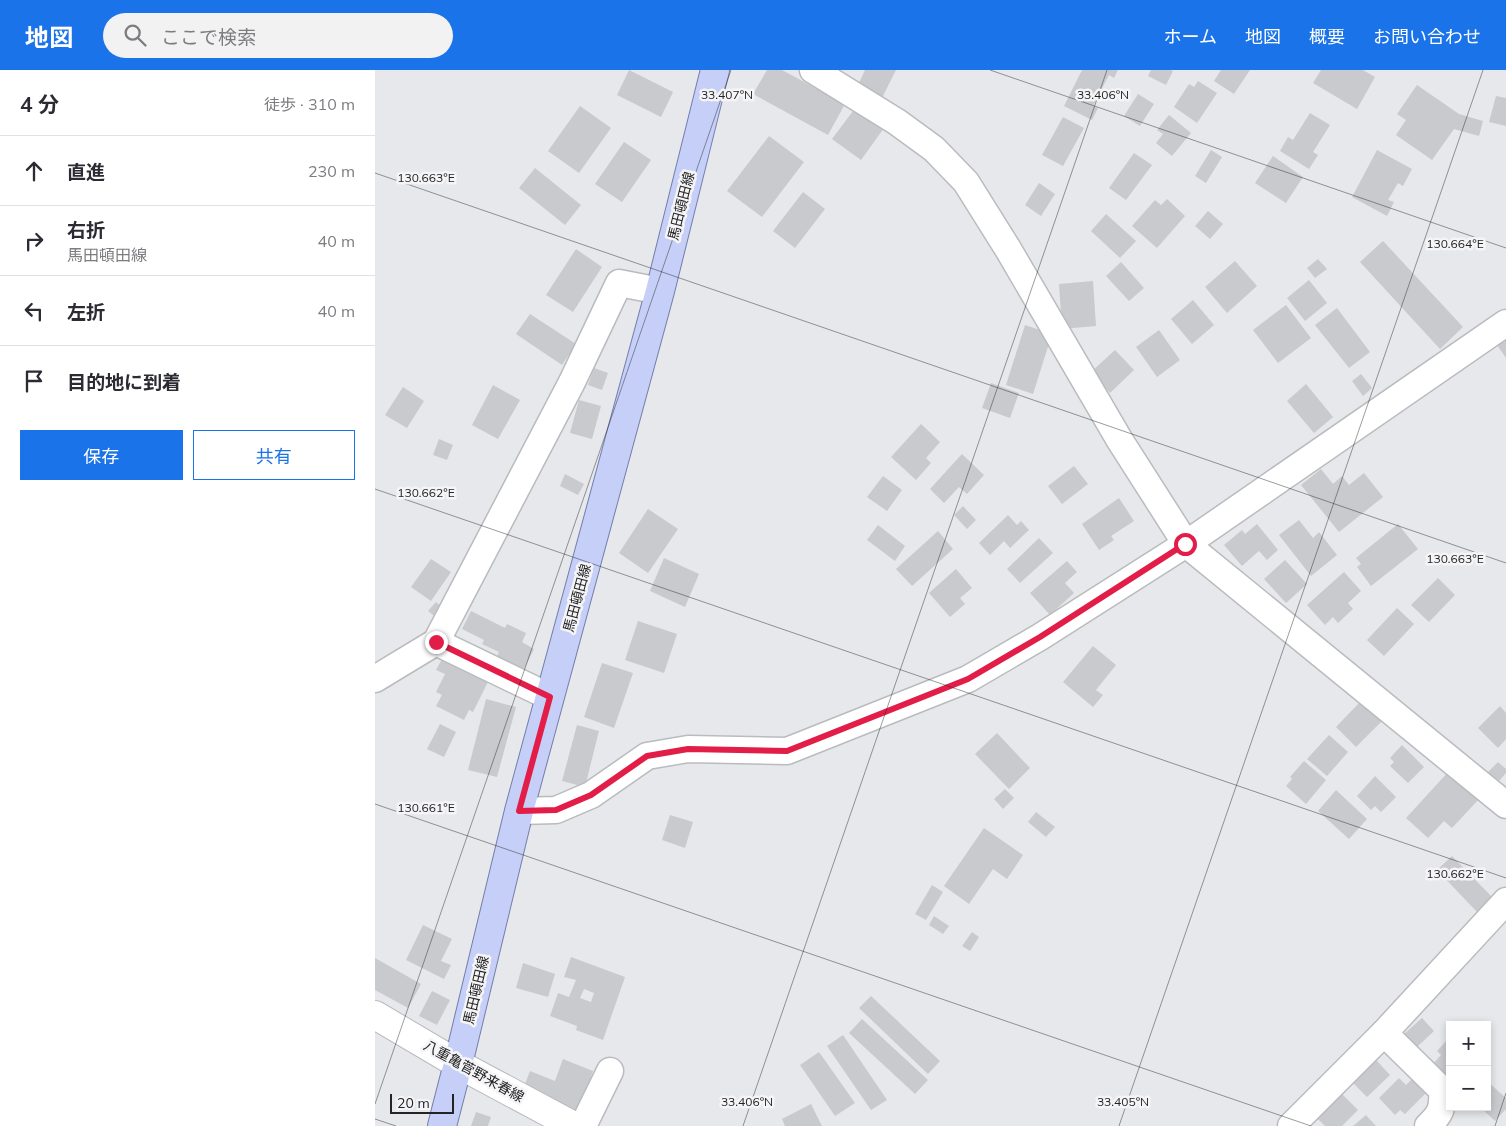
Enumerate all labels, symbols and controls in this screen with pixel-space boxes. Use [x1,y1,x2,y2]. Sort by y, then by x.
search box [103,13,453,58]
icon: search [121,21,149,49]
text: 地図 [25,22,73,52]
text: ここで検索 [161,25,256,49]
text: ホーム [1164,25,1217,48]
text: 地図 [1245,25,1281,48]
text: 概要 [1309,25,1345,48]
text: お問い合わせ [1373,25,1481,48]
text: 33.407°N [701,87,753,102]
text: 33.406°N [1077,87,1129,102]
text: 4 分 [20,91,59,117]
text: 徒歩 · 310 m [264,94,355,114]
icon: ahead [20,157,48,185]
text: 直進 [67,160,105,184]
text: 230 m [308,161,355,181]
text: 130.663°E [397,170,455,185]
street label: 馬田頓田線 [664,170,698,242]
text: 右折 [67,218,105,242]
icon: right [20,227,48,255]
text: 40 m [318,231,355,251]
text: 130.664°E [1426,236,1484,251]
text: 馬田頓田線 [67,245,147,265]
icon: left [20,297,48,325]
text: 左折 [67,300,105,324]
text: 40 m [318,301,355,321]
icon: arrive [20,367,48,395]
text: 目的地に到着 [67,370,181,394]
button: 保存 [20,430,183,480]
button: 共有 [193,430,355,480]
text: 130.662°E [397,485,455,500]
route start [1174,533,1197,556]
text: 130.663°E [1426,551,1484,566]
street label: 馬田頓田線 [559,562,595,634]
route end [425,631,448,654]
text: 130.661°E [397,800,455,815]
text: 130.662°E [1426,866,1484,881]
street label: 馬田頓田線 [459,954,493,1026]
map controls [1446,1021,1491,1111]
button: + [1446,1021,1491,1066]
street label: 八重亀菅野来春線 [421,1036,527,1106]
button: − [1446,1066,1491,1111]
scale bar [390,1091,454,1114]
text: 20 m [397,1094,430,1112]
text: 33.406°N [721,1094,773,1109]
text: 33.405°N [1097,1094,1149,1109]

